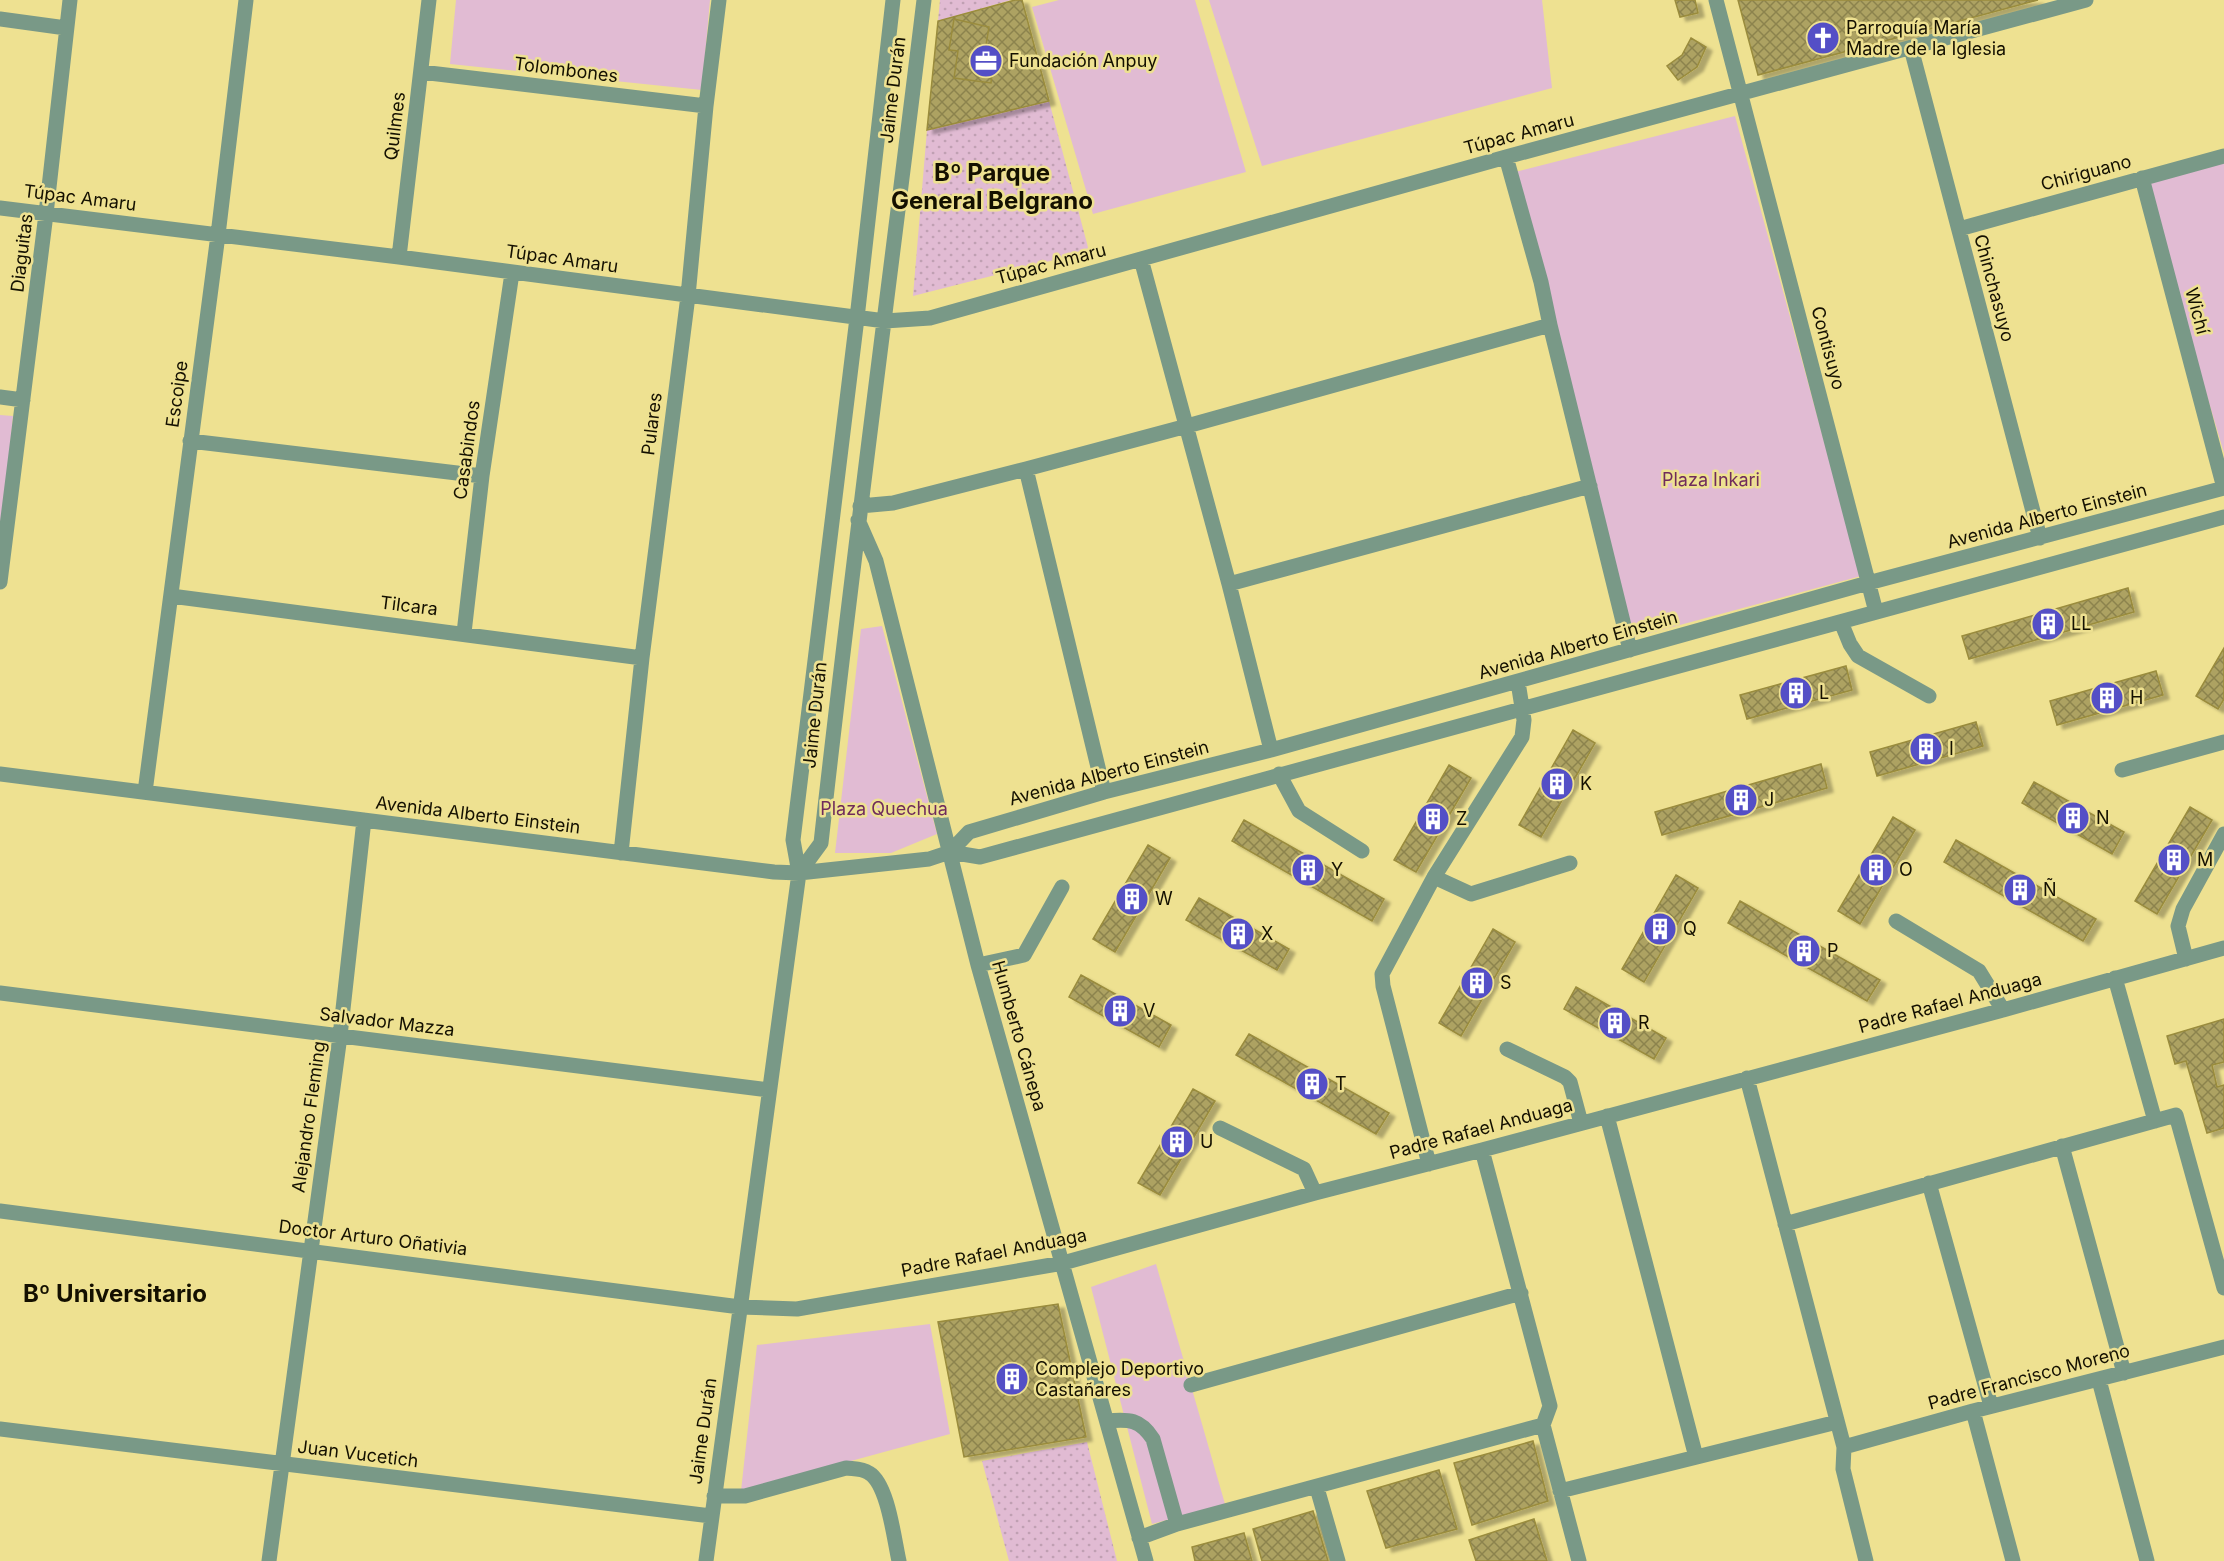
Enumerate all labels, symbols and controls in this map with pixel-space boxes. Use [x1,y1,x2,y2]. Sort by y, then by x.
place label: Parroquía María Madre de la Iglesia [1846,17,2006,59]
church icon: Parroquía María Madre de la Iglesia [1805,20,1841,56]
street label: Jaime Durán [876,35,909,144]
office icon: Fundación Anpuy [968,43,1004,79]
place label: Fundación Anpuy [1009,50,1157,71]
street label: Tolombones [513,53,619,86]
street label: Quilmes [380,90,409,161]
street label: Túpac Amaru [1461,109,1576,158]
street label: Chiriguano [2038,150,2133,195]
district label: Bº Parque General Belgrano [891,158,1093,215]
street label: Túpac Amaru [23,180,138,215]
street label: Diaguitas [6,212,37,293]
street label: Chinchasuyo [1970,232,2019,344]
street label: Túpac Amaru [993,239,1108,288]
street label: Túpac Amaru [505,240,620,277]
street label: Wichí [2181,285,2214,337]
street label: Contisuyo [1807,304,1850,392]
street label: Escoipe [161,359,192,429]
street label: Pulares [637,391,666,457]
street label: Casabindos [449,399,484,501]
park label: Plaza Inkari [1662,469,1760,490]
street label: Avenida Alberto Einstein [1945,479,2149,552]
street label: Tilcara [379,592,439,619]
street label: Avenida Alberto Einstein [1476,606,1680,683]
building icon: LL [2030,606,2066,642]
place label: LL [2071,613,2091,634]
street label: Jaime Durán [798,661,831,769]
building icon: L [1778,675,1814,711]
building icon: H [2089,680,2125,716]
place label: L [1819,682,1829,703]
place label: H [2130,687,2143,708]
building icon: I [1908,731,1944,767]
street label: Avenida Alberto Einstein [1007,736,1211,809]
place label: I [1949,738,1954,759]
building icon: K [1539,766,1575,802]
place label: K [1580,773,1592,794]
building icon: J [1723,782,1759,818]
place label: J [1764,789,1774,810]
street label: Avenida Alberto Einstein [375,792,582,837]
park label: Plaza Quechua [820,798,948,819]
building icon: N [2055,800,2091,836]
building icon: Z [1415,801,1451,837]
place label: N [2096,807,2110,828]
place label: Z [1456,808,1467,829]
building icon: M [2156,842,2192,878]
place label: M [2197,849,2213,870]
building icon: Y [1290,852,1326,888]
building icon: O [1858,852,1894,888]
place label: Y [1331,859,1343,880]
place label: O [1899,859,1913,880]
building icon: Ñ [2002,872,2038,908]
place label: Ñ [2043,878,2057,900]
building icon: W [1114,881,1150,917]
place label: W [1155,888,1173,909]
building icon: Q [1642,911,1678,947]
building icon: X [1220,916,1256,952]
place label: Q [1683,918,1697,939]
place label: X [1261,923,1273,944]
building icon: P [1786,933,1822,969]
place label: P [1827,940,1839,961]
street label: Humberto Cánepa [988,958,1051,1114]
building icon: S [1459,965,1495,1001]
street label: Padre Rafael Anduaga [1856,968,2044,1037]
place label: S [1500,972,1512,993]
building icon: V [1102,993,1138,1029]
place label: V [1143,1000,1155,1021]
street label: Salvador Mazza [318,1003,456,1040]
building icon: R [1597,1005,1633,1041]
place label: R [1638,1012,1650,1033]
street label: Alejandro Fleming [287,1040,330,1194]
building icon: T [1294,1066,1330,1102]
place label: T [1335,1073,1347,1094]
street label: Padre Rafael Anduaga [1387,1094,1575,1163]
building icon: U [1159,1124,1195,1160]
place label: U [1200,1131,1213,1152]
street label: Doctor Arturo Oñativia [277,1215,469,1260]
street label: Padre Rafael Anduaga [899,1224,1088,1281]
district label: Bº Universitario [23,1279,207,1308]
street label: Padre Francisco Moreno [1926,1339,2132,1414]
place label: Complejo Deportivo Castañares [1035,1358,1204,1400]
building icon: Complejo Deportivo Castañares [994,1361,1030,1397]
street label: Jaime Durán [685,1376,720,1485]
street label: Juan Vucetich [296,1436,420,1471]

